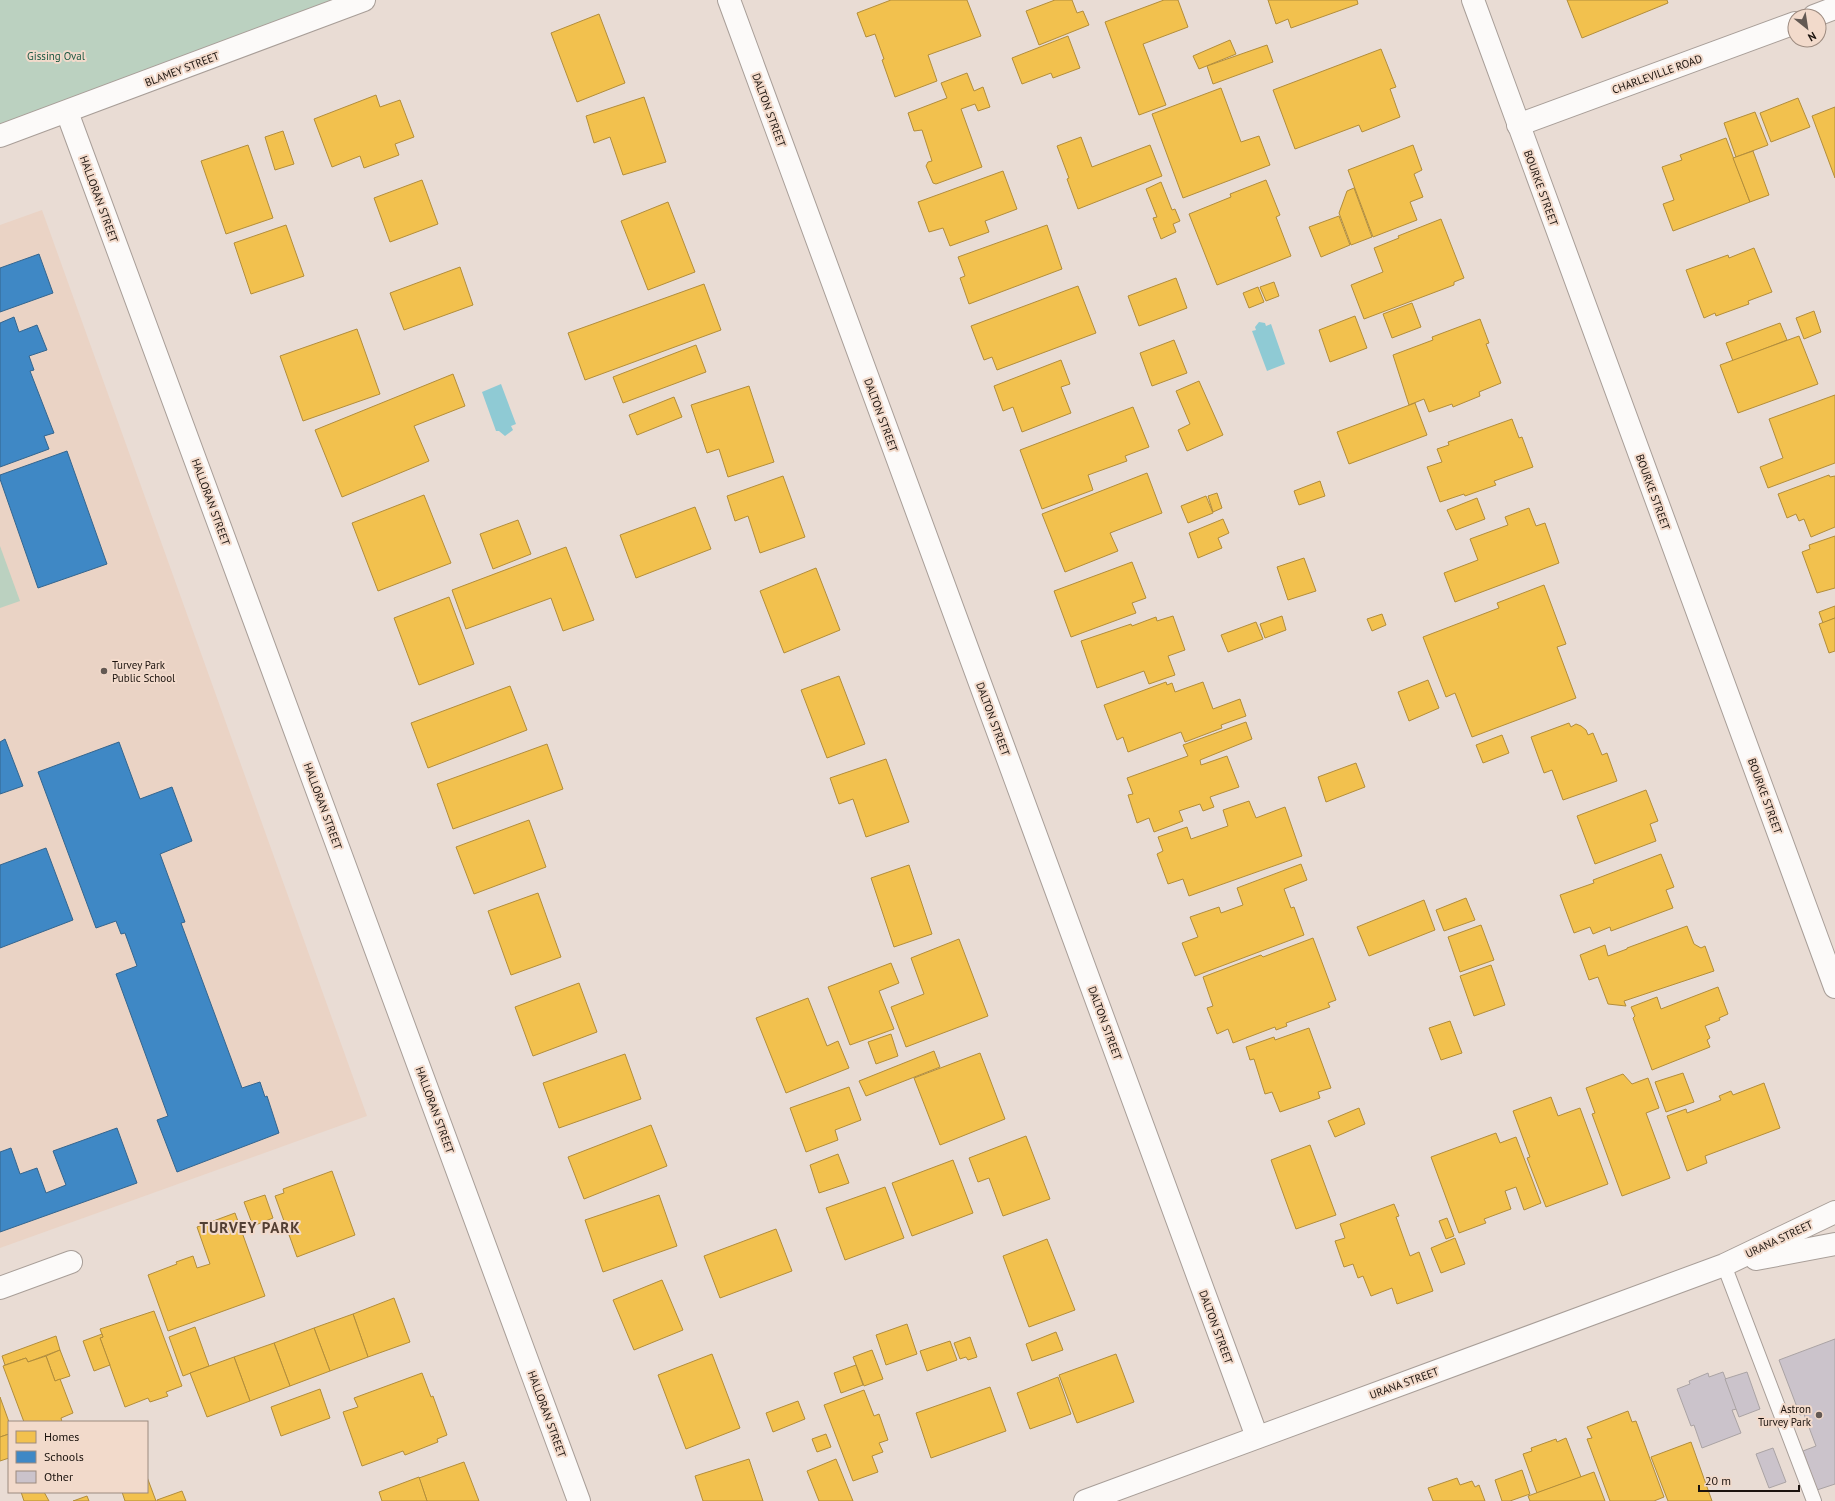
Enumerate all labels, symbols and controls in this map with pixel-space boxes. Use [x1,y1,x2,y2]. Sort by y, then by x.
north arrow [1787,8,1827,48]
text: N [1805,29,1819,45]
street label: BLAMEY STREET [143,48,221,90]
park label: Gissing Oval [27,49,86,63]
street label: CHARLEVILLE ROAD [1610,51,1704,97]
street label: DALTON STREET [749,71,789,149]
street label: BOURKE STREET [1521,148,1561,228]
street label: HALLORAN STREET [77,154,121,244]
street label: DALTON STREET [861,376,901,454]
street label: BOURKE STREET [1633,452,1673,532]
street label: HALLORAN STREET [189,457,233,547]
place label: Turvey Park Public School [112,658,176,685]
marker: Turvey Park Public School [99,666,109,676]
street label: DALTON STREET [973,680,1013,758]
street label: BOURKE STREET [1745,756,1785,836]
street label: HALLORAN STREET [301,761,345,851]
street label: DALTON STREET [1085,984,1125,1062]
street label: HALLORAN STREET [413,1065,457,1155]
street label: URANA STREET [1743,1217,1815,1261]
district label: TURVEY PARK [199,1218,301,1237]
street label: DALTON STREET [1196,1288,1236,1366]
street label: URANA STREET [1368,1364,1440,1402]
street label: HALLORAN STREET [525,1369,569,1459]
place label: Astron Turvey Park [1758,1402,1812,1429]
marker: Astron Turvey Park [1814,1410,1824,1420]
legend [8,1421,148,1493]
text: Homes [44,1429,79,1444]
text: Schools [44,1449,84,1464]
scale bar [1699,1467,1799,1493]
text: Other [44,1469,73,1484]
text: 20 m [1705,1473,1731,1488]

